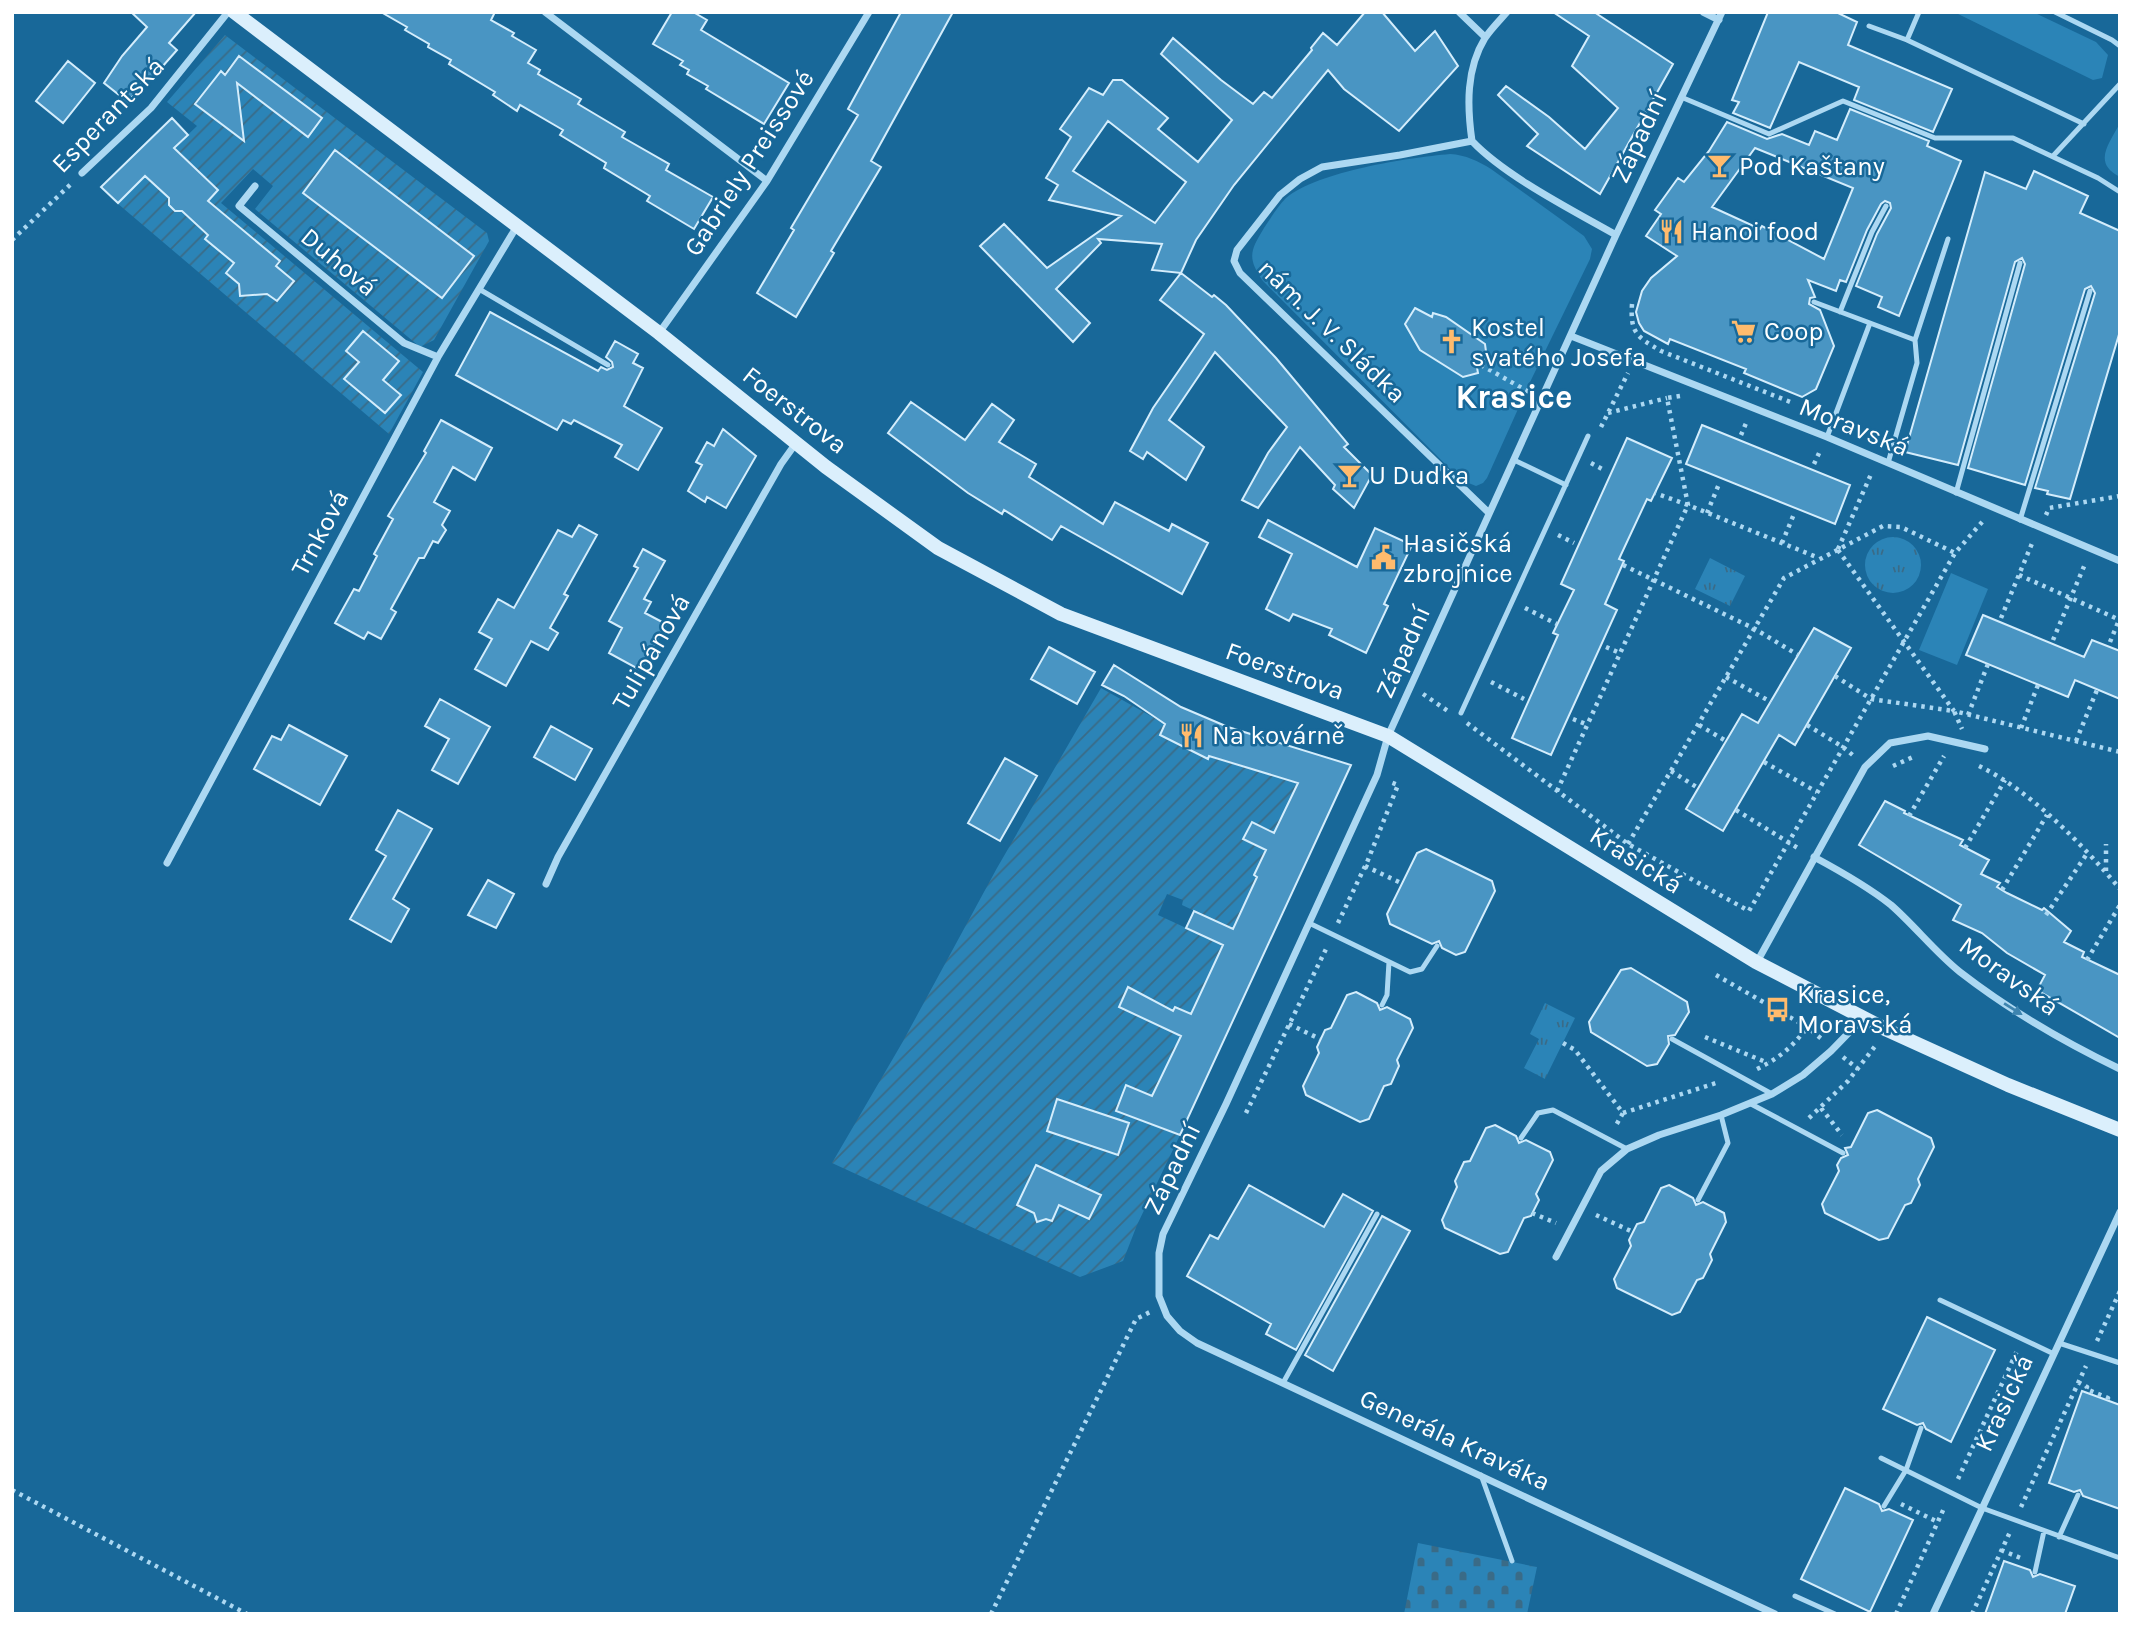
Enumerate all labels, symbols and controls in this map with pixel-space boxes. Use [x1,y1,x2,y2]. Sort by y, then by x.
street label: Esperantská [45,51,171,179]
street label: Gabriely Preissové [677,64,821,262]
street label: Západní [1604,86,1674,188]
place label: Pod Kaštany [1739,151,1885,182]
bar icon: Pod Kaštany [1705,152,1733,180]
place label: Hanoi food [1691,216,1819,247]
restaurant icon: Hanoi food [1657,217,1685,245]
street label: Duhová [294,221,384,303]
street label: nám. J. V. Sládka [1252,253,1412,409]
place label: Kostel svatého Josefa [1471,312,1646,373]
place label: Coop [1764,316,1824,347]
supermarket icon: Coop [1730,317,1758,345]
church icon: Kostel svatého Josefa [1437,328,1465,356]
street label: Foerstrova [736,360,854,460]
district label: Krasice [1455,378,1573,416]
street label: Moravská [1795,391,1913,463]
place label: U Dudka [1369,460,1469,491]
bar icon: U Dudka [1335,461,1363,489]
street label: Trnková [285,485,355,581]
place label: Hasičská zbrojnice [1403,528,1513,589]
public building icon: Hasičská zbrojnice [1369,544,1397,572]
street label: Tulipánová [605,588,697,716]
street label: Západní [1369,601,1437,703]
street label: Foerstrova [1221,635,1349,707]
place label: Na kovárně [1212,720,1345,751]
restaurant icon: Na kovárně [1178,721,1206,749]
street label: Krasická [1584,819,1688,901]
street label: Moravská [1953,929,2065,1023]
place label: Krasice, Moravská [1797,979,1913,1040]
bus stop icon: Krasice, Moravská [1763,995,1791,1023]
one-way arrow [2004,1002,2023,1015]
street label: Západní [1137,1118,1208,1220]
street label: Krasická [1968,1350,2040,1456]
street label: Generála Kraváka [1355,1382,1555,1498]

